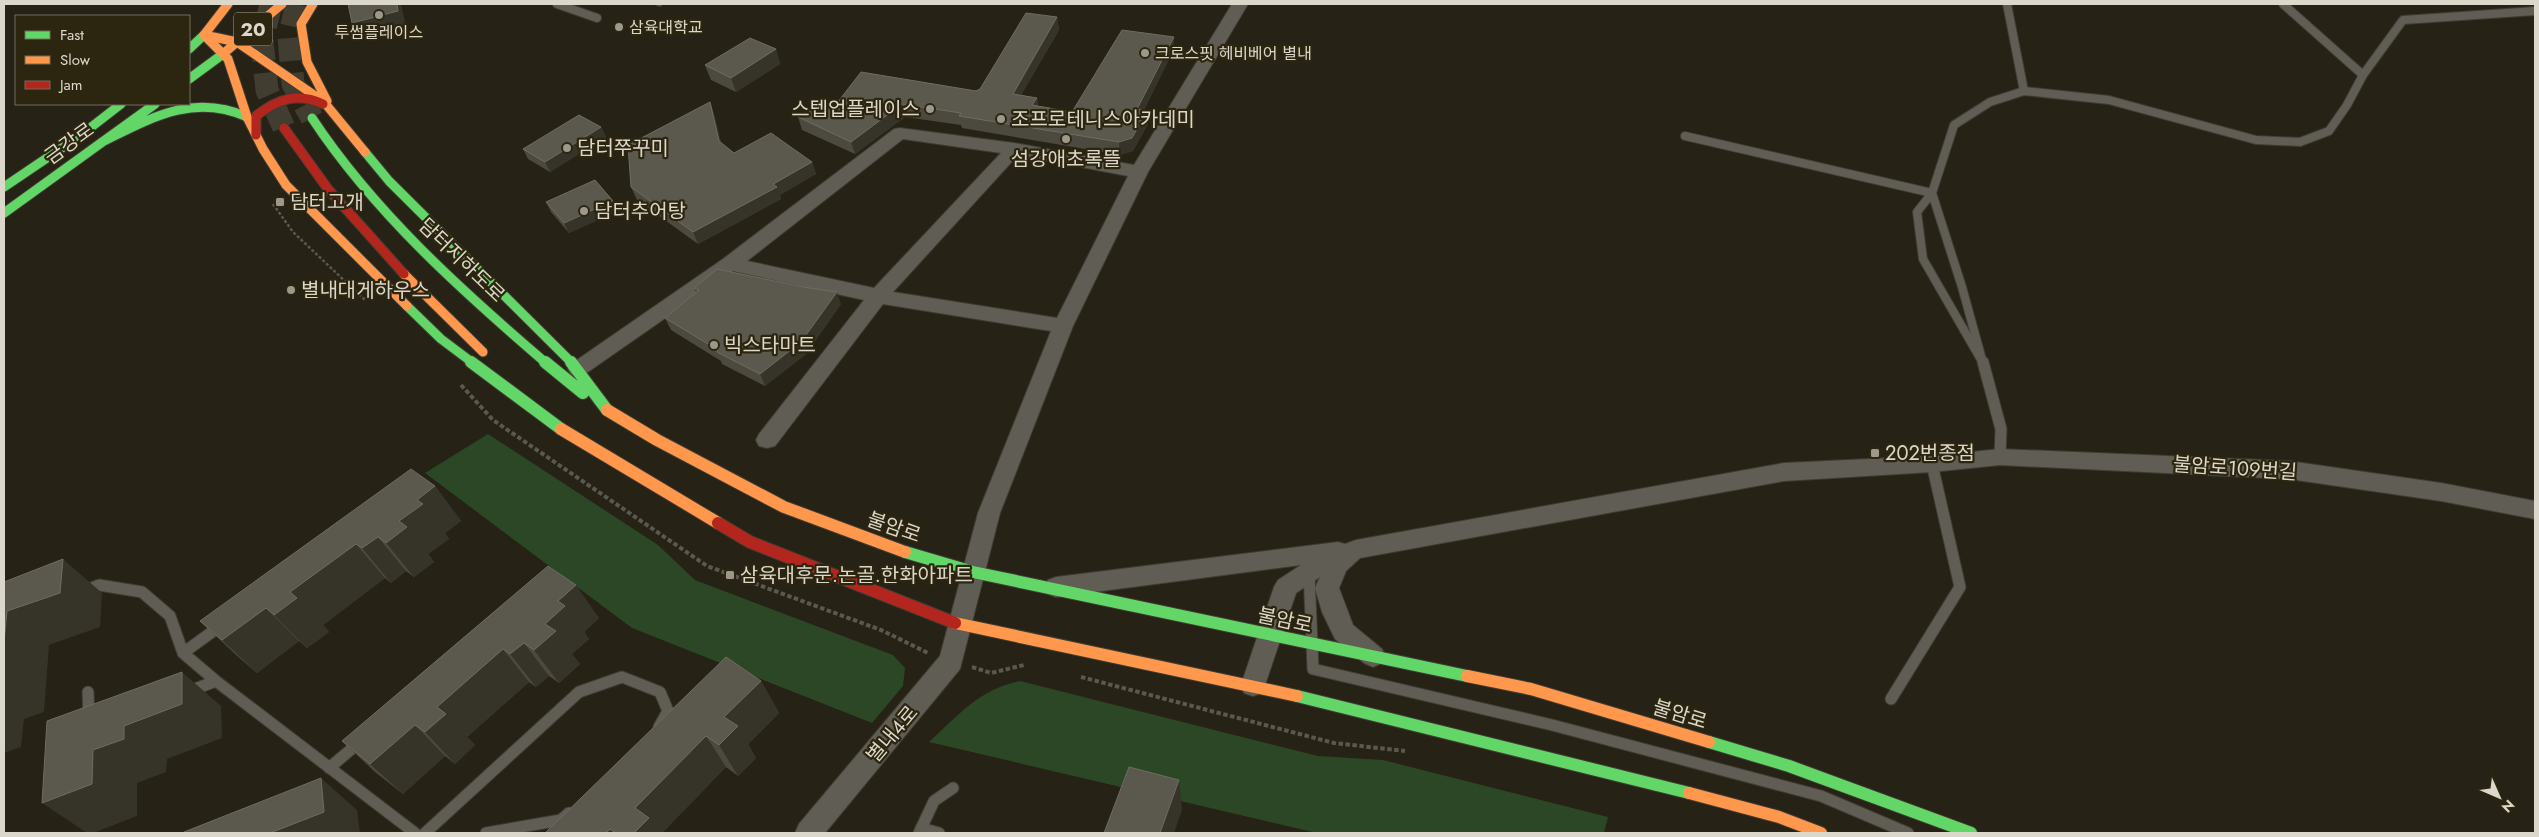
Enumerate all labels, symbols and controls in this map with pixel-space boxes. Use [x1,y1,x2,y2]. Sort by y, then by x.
marker: 투썸플레이스 [373,9,385,21]
road number: 20 [234,12,272,46]
legend [15,15,190,105]
place label: 삼육대학교 [629,16,703,39]
place label: 투썸플레이스 [335,21,423,44]
marker: 삼육대학교 [613,21,625,33]
text: Fast [60,24,84,46]
place label: 크로스핏 헤비베어 별내 [1155,42,1312,65]
marker: 크로스핏 헤비베어 별내 [1139,47,1151,59]
text: Slow [60,49,91,71]
text: Jam [58,74,83,96]
place label: 스텝업플레이스 [791,95,920,124]
marker: 스텝업플레이스 [924,103,936,115]
place label: 조프로테니스아카데미 [1011,105,1195,134]
marker: 조프로테니스아카데미 [995,113,1007,125]
street label: 금강로 [38,115,100,171]
marker: 섬강애초록뜰 [1060,133,1072,145]
place label: 담터쭈꾸미 [577,134,669,163]
marker: 담터쭈꾸미 [561,142,573,154]
place label: 섬강애초록뜰 [1011,145,1121,174]
place label: 담터고개 [290,188,364,217]
marker: 담터고개 [274,196,286,208]
place label: 담터추어탕 [594,197,686,226]
marker: 담터추어탕 [578,205,590,217]
street label: 담터지하도로 [412,212,511,309]
place label: 별내대게하우스 [301,276,430,305]
marker: 별내대게하우스 [285,284,297,296]
place label: 빅스타마트 [724,331,816,360]
marker: 빅스타마트 [708,339,720,351]
place label: 202번종점 [1885,439,1975,468]
marker: 202번종점 [1869,447,1881,459]
street label: 불암로109번길 [2172,450,2298,487]
street label: 불암로 [863,505,925,550]
place label: 삼육대후문.논골.한화아파트 [740,561,973,590]
marker: 삼육대후문.논골.한화아파트 [724,569,736,581]
street label: 불암로 [1255,601,1315,640]
street label: 불암로 [1649,693,1710,736]
street label: 별내4로 [860,699,925,769]
north arrow [2474,772,2524,822]
text: N [2497,795,2519,817]

